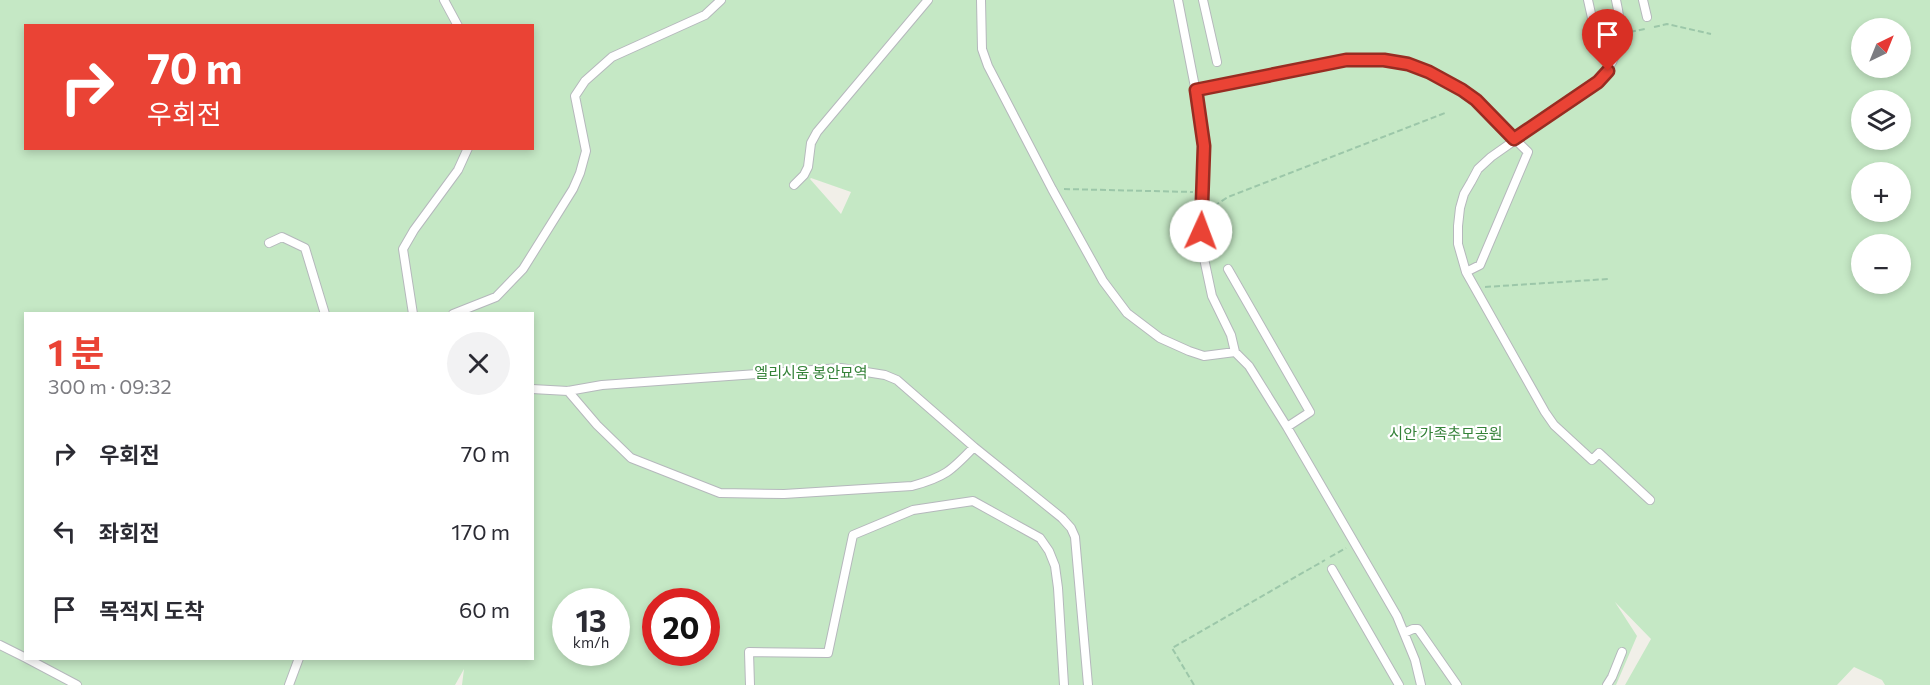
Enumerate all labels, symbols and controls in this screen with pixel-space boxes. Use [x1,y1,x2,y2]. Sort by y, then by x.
pin [1582,9,1633,71]
icon: arrive [1591,18,1624,51]
north arrow [1851,18,1911,78]
map controls [1851,18,1911,294]
text: 70 m [147,41,242,93]
icon: right [48,48,126,126]
button: layers [1851,90,1911,150]
text: 우회전 [147,97,222,130]
button: + [1851,162,1911,222]
position arrow [1169,199,1233,263]
button: − [1851,234,1911,294]
text: 1 분 [48,329,104,373]
button: close [447,332,510,395]
park label: 엘리시움 봉안묘역 [754,363,868,381]
text: 300 m · 09:32 [48,374,172,398]
park label: 시안 가족추모공원 [1389,424,1503,442]
icon: right [48,437,81,470]
text: 70 m [461,440,510,467]
text: 우회전 [99,441,160,468]
icon: left [48,515,81,548]
text: 170 m [451,518,510,545]
text: 좌회전 [99,519,160,546]
speed limit sign: 20 [642,588,720,666]
icon: arrive [48,593,81,626]
text: 60 m [459,596,510,623]
text: 목적지 도착 [99,597,204,624]
text: 13 [575,601,607,638]
text: km/h [573,633,609,651]

